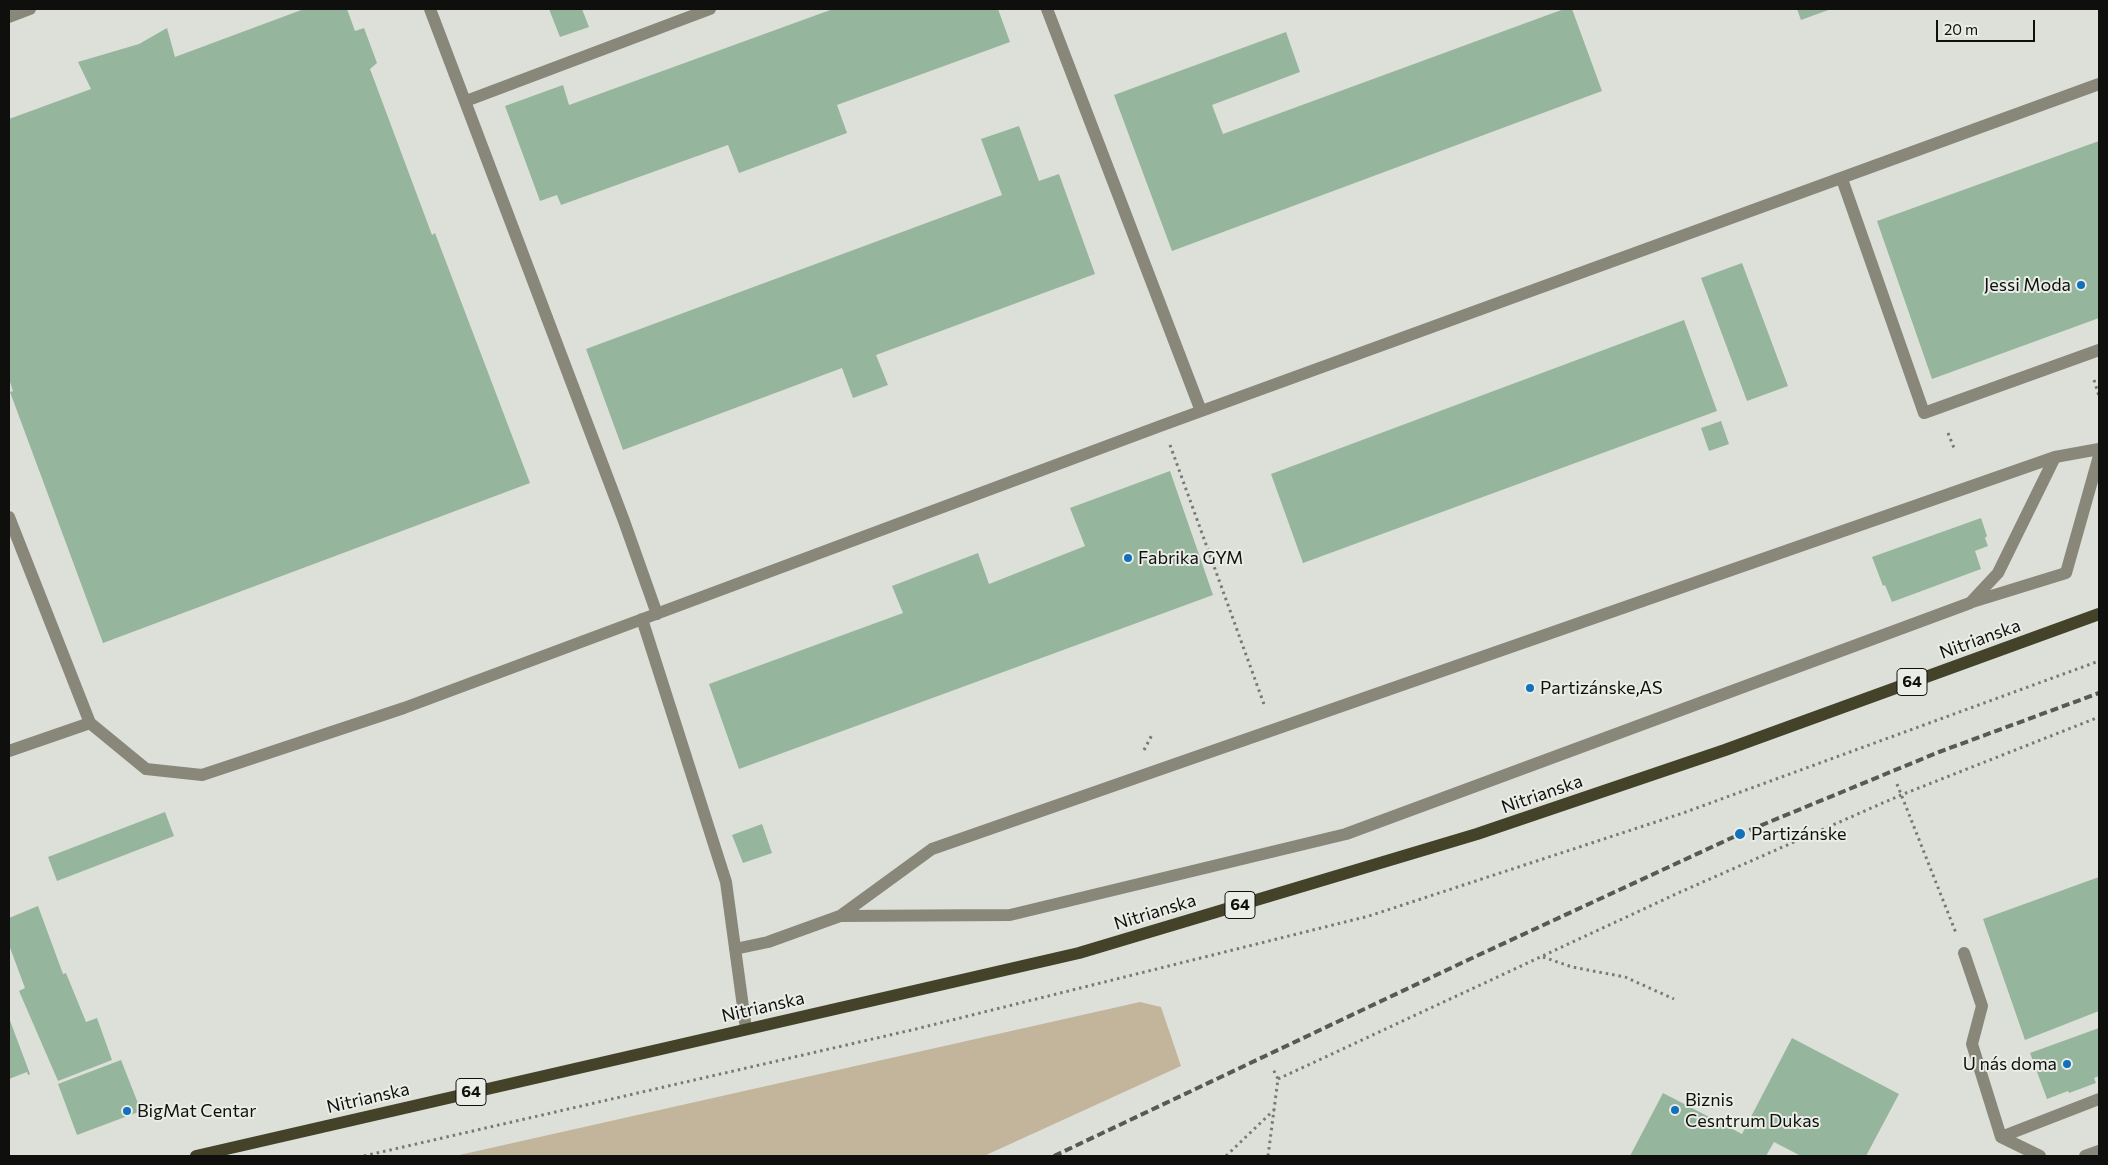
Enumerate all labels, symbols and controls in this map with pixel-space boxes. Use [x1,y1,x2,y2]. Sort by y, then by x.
scale bar [1938,10,2037,42]
text: 20 m [1944,20,1978,38]
place label: Jessi Moda [1984,274,2071,296]
marker: Jessi Moda [2075,279,2087,291]
place label: Fabrika GYM [1138,547,1243,569]
marker: Fabrika GYM [1122,552,1134,564]
street label: Nitrianska [1937,614,2023,664]
road number: 64 [1897,669,1927,696]
place label: Partizánske,AS [1540,677,1663,699]
marker: Partizánske,AS [1524,682,1536,694]
street label: Nitrianska [1499,770,1585,818]
place label: Partizánske [1751,823,1847,845]
marker: Partizánske [1733,827,1747,841]
street label: Nitrianska [1111,889,1199,935]
road number: 64 [1225,892,1255,918]
street label: Nitrianska [719,987,807,1027]
place label: U nás doma [1963,1053,2057,1075]
marker: U nás doma [2061,1058,2073,1070]
street label: Nitrianska [324,1078,412,1118]
road number: 64 [456,1078,486,1106]
place label: Biznis Cesntrum Dukas [1685,1089,1820,1132]
place label: BigMat Centar [137,1100,256,1122]
marker: Biznis Cesntrum Dukas [1669,1104,1681,1116]
marker: BigMat Centar [121,1105,133,1117]

